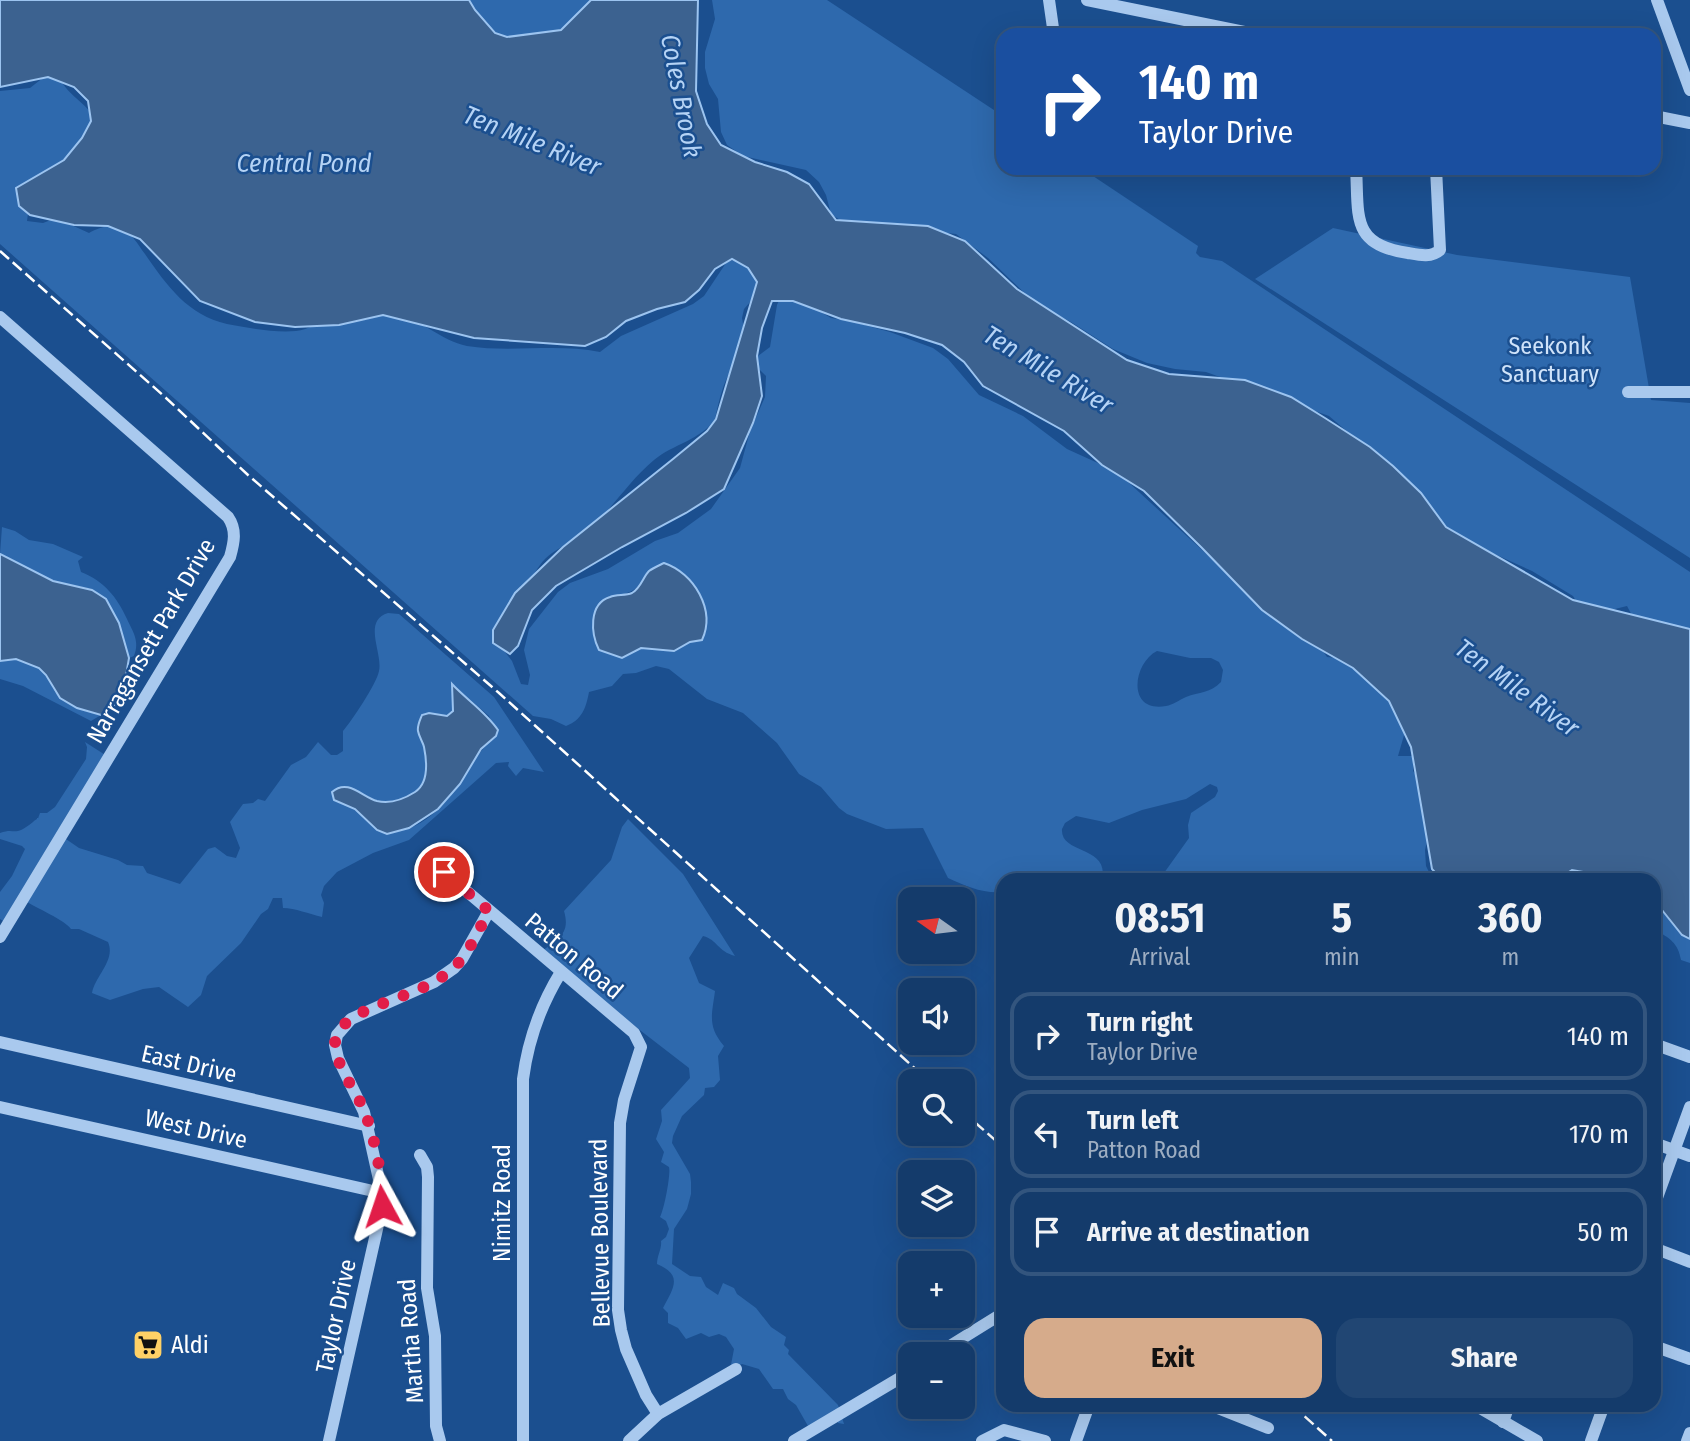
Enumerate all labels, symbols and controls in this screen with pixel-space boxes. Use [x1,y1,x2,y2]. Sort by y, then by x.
water label: Coles Brook [654,32,708,160]
text: 140 m [1139,53,1259,112]
icon: right [1024,56,1115,147]
water label: Ten Mile River [459,99,606,183]
text: Taylor Drive [1139,113,1293,151]
water label: Central Pond [236,148,372,179]
water label: Ten Mile River [978,319,1119,421]
park label: Seekonk Sanctuary [1501,332,1599,388]
street label: Narragansett Park Drive [81,534,221,748]
water label: Ten Mile River [1449,633,1586,744]
pin [414,842,474,902]
icon: arrive [425,853,463,891]
north arrow [898,887,975,964]
map controls [898,887,975,1419]
text: 08:51 [1114,893,1206,943]
text: 5 [1331,893,1352,943]
text: 360 [1478,893,1543,943]
street label: Patton Road [519,907,629,1005]
text: Arrival [1129,943,1190,971]
text: min [1324,943,1360,971]
text: m [1501,943,1519,971]
button: sound [898,978,975,1055]
text: Turn right [1087,1007,1193,1038]
icon: right [1028,1017,1066,1055]
text: 140 m [1567,1021,1629,1052]
text: Taylor Drive [1087,1038,1198,1066]
street label: East Drive [139,1039,239,1089]
button: search [898,1069,975,1146]
street label: West Drive [142,1104,250,1154]
text: Turn left [1087,1105,1179,1136]
icon: left [1028,1115,1066,1153]
text: 170 m [1569,1119,1629,1150]
text: Patton Road [1087,1136,1201,1164]
street label: Bellevue Boulevard [584,1138,616,1328]
street label: Nimitz Road [488,1144,516,1262]
button: layers [898,1160,975,1237]
position arrow [345,1169,419,1243]
icon: arrive [1028,1213,1066,1251]
text: Arrive at destination [1087,1217,1310,1248]
text: 50 m [1577,1217,1629,1248]
button: + [898,1251,975,1328]
street label: Taylor Drive [310,1257,362,1375]
street label: Martha Road [393,1278,429,1404]
button: Exit [1024,1318,1322,1398]
button: Share [1336,1318,1633,1398]
supermarket icon: Aldi [131,1328,165,1362]
place label: Aldi [171,1331,209,1359]
button: − [898,1342,975,1419]

